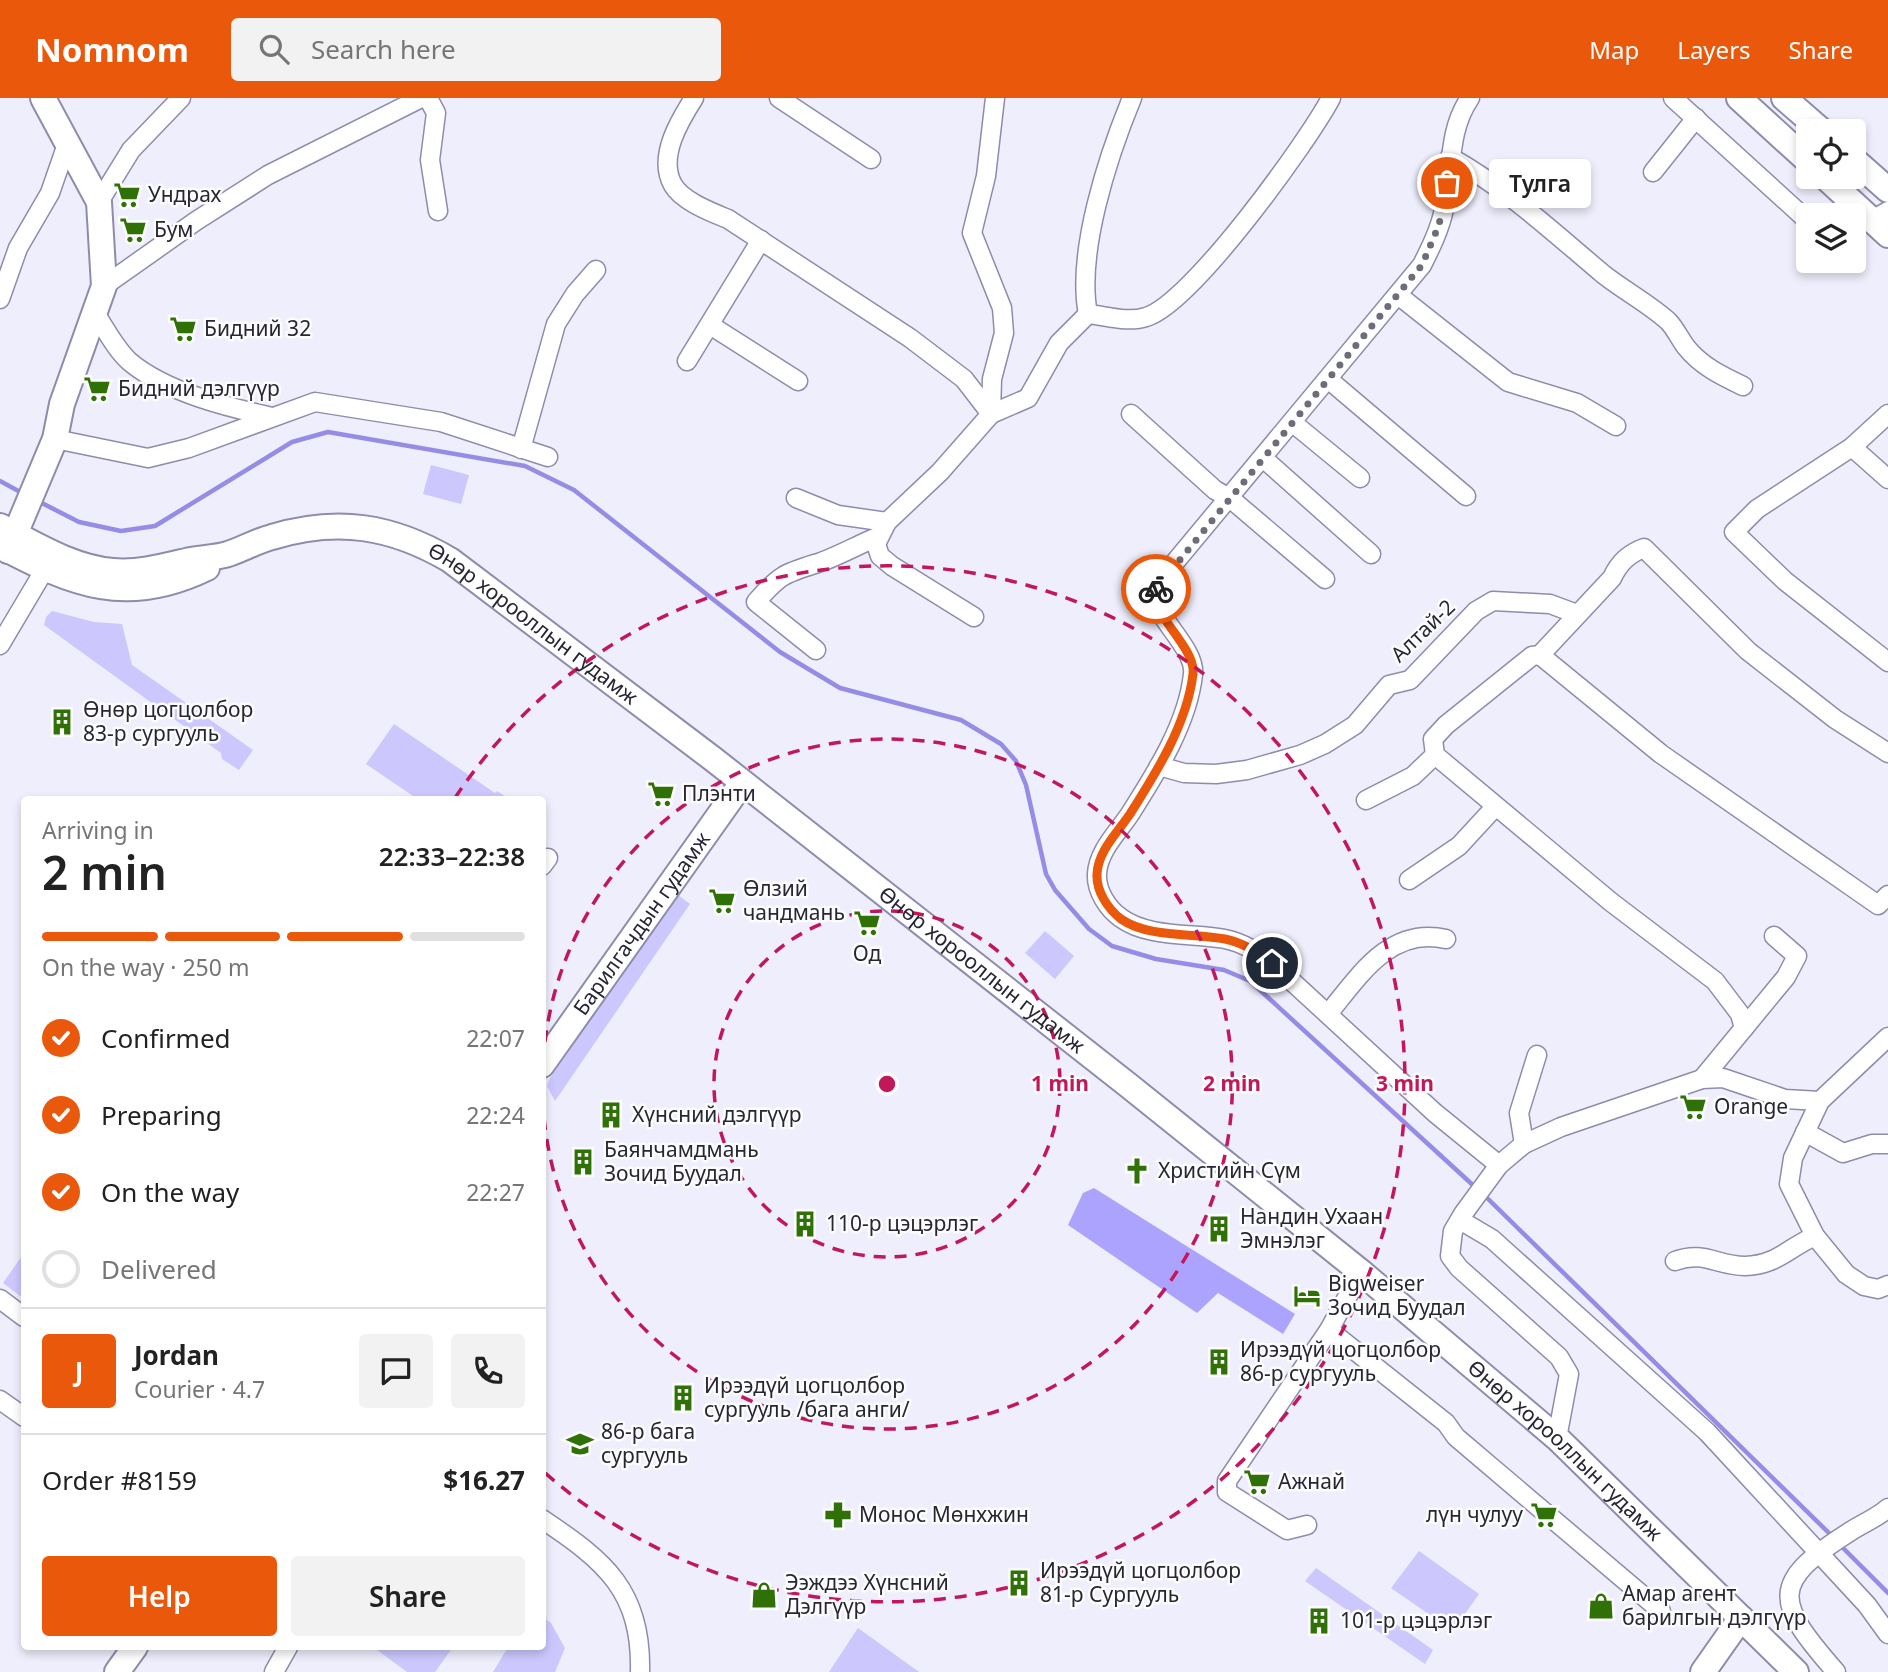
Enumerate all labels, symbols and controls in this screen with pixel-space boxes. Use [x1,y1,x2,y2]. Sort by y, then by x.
search box [231,18,721,81]
text: Nomnom [35,27,189,72]
icon: search [255,30,293,68]
text: Search here [311,31,456,67]
text: Map [1589,33,1639,66]
text: Layers [1677,33,1751,66]
text: Share [1789,33,1853,66]
map controls [1796,119,1866,273]
button: locate [1796,119,1866,189]
pin [1417,153,1477,213]
callout: Тулга [1489,158,1590,208]
icon: bag [1428,164,1466,202]
text: Тулга [1509,167,1571,199]
supermarket icon: Ундрах [112,180,142,210]
place label: Ундрах [148,180,221,208]
button: layers [1796,203,1866,273]
supermarket icon: Бум [118,215,148,245]
place label: Бум [154,215,194,243]
supermarket icon: Бидний 32 [168,314,198,344]
place label: Бидний 32 [204,314,311,342]
supermarket icon: Бидний дэлгүүр [82,374,112,404]
place label: Бидний дэлгүүр [118,374,280,402]
street label: Өнөр хорооллын гудамж [423,536,644,710]
courier [1121,554,1191,624]
icon: bike [1137,570,1175,608]
street label: Алтай-2 [1384,593,1460,668]
place label: Өнөр цогцолбор 83-р сургууль [83,695,253,747]
building icon: Өнөр цогцолбор 83-р сургууль [47,707,77,737]
supermarket icon: Плэнти [646,779,676,809]
place label: Плэнти [682,779,756,807]
text: Arriving in [42,814,154,846]
street label: Барилгачдын гудамж [567,826,716,1021]
text: 22:33–22:38 [379,838,525,874]
text: 2 min [42,841,167,903]
place label: Өлзий чандмань [743,874,845,926]
street label: Өнөр хорооллын гудамж [873,879,1091,1059]
supermarket icon: Өлзий чандмань [707,886,737,916]
supermarket icon: Од [852,908,882,938]
pin [1242,933,1302,993]
place label: Од [853,939,882,967]
icon: home [1253,944,1291,982]
text: On the way · 250 m [42,951,249,983]
icon: check [42,1019,80,1057]
text: Confirmed [101,1020,231,1056]
text: 22:07 [466,1022,525,1054]
text: 1 min [1031,1069,1089,1097]
text: 2 min [1203,1069,1261,1097]
text: 3 min [1376,1069,1434,1097]
centre of rings [875,1072,899,1096]
supermarket icon: Orange [1678,1092,1708,1122]
place label: Orange [1714,1092,1788,1120]
icon: check [42,1096,80,1134]
text: Preparing [101,1097,222,1133]
text: 22:24 [466,1099,525,1131]
building icon: Хүнсний дэлгүүр [596,1100,626,1130]
place label: Хүнсний дэлгүүр [632,1100,801,1128]
place label: Баянчамдмань Зочид Буудал [604,1135,759,1187]
building icon: Баянчамдмань Зочид Буудал [568,1147,598,1177]
church icon: Христийн Сүм [1122,1156,1152,1186]
place label: Христийн Сүм [1158,1156,1301,1184]
icon: check [42,1173,80,1211]
text: On the way [101,1174,239,1210]
text: 22:27 [466,1176,525,1208]
place label: Нандин Ухаан Эмнэлэг [1240,1202,1383,1254]
building icon: 110-р цэцэрлэг [790,1209,820,1239]
place label: 110-р цэцэрлэг [826,1209,978,1237]
building icon: Нандин Ухаан Эмнэлэг [1204,1214,1234,1244]
text: Delivered [101,1251,217,1287]
place label: Bigweiser 3очид Буудал [1328,1269,1466,1321]
hotel icon: Bigweiser 3очид Буудал [1292,1281,1322,1311]
button: chat [359,1334,433,1408]
button: phone [451,1334,525,1408]
place label: Ирээдүй цогцолбор 86-р сургууль [1240,1335,1441,1387]
text: Jordan [134,1337,219,1373]
building icon: Ирээдүй цогцолбор 86-р сургууль [1204,1347,1234,1377]
text: J [75,1353,83,1389]
street label: Өнөр хорооллын гудамж [1462,1353,1669,1547]
place label: Ирээдүй цогцолбор сургууль /бага анги/ [704,1371,910,1423]
text: Courier · 4.7 [134,1373,265,1405]
building icon: Ирээдүй цогцолбор сургууль /бага анги/ [668,1383,698,1413]
place label: 86-р бага сургууль [601,1417,695,1469]
school or university icon: 86-р бага сургууль [565,1429,595,1459]
text: Order #8159 [42,1462,197,1498]
text: $16.27 [443,1462,525,1498]
supermarket icon: Ажнай [1242,1467,1272,1497]
place label: Ажнай [1278,1467,1345,1495]
pharmacy icon: Монос Мөнхжин [823,1500,853,1530]
place label: Монос Мөнхжин [859,1500,1029,1528]
place label: лүн чулуу [1426,1500,1523,1528]
supermarket icon: лүн чулуу [1529,1500,1559,1530]
button: Help [42,1556,277,1636]
button: Share [291,1556,525,1636]
place label: Ирээдүй цогцолбор 81-р Сургууль [1040,1556,1241,1608]
place label: Ээждээ Хүнсний Дэлгүүр [785,1568,949,1620]
building icon: Ирээдүй цогцолбор 81-р Сургууль [1004,1568,1034,1598]
place label: Амар агент барилгын дэлгүүр [1622,1579,1807,1631]
shop icon: Ээждээ Хүнсний Дэлгүүр [749,1580,779,1610]
shop icon: Амар агент барилгын дэлгүүр [1586,1591,1616,1621]
building icon: 101-р цэцэрлэг [1304,1606,1334,1636]
place label: 101-р цэцэрлэг [1340,1606,1492,1634]

